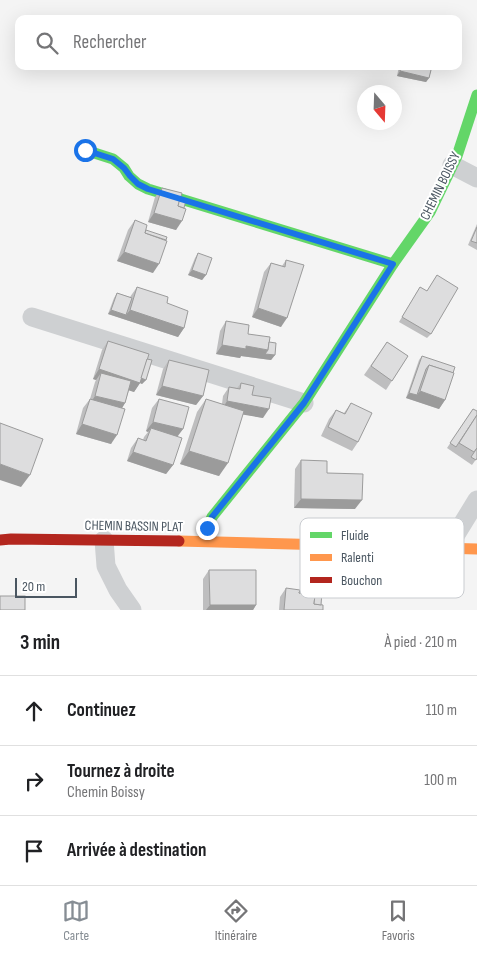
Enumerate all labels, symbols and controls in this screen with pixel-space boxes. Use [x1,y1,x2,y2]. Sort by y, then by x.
search box [15,15,462,70]
icon: search [33,29,61,57]
text: Rechercher [73,31,147,54]
north arrow [357,85,402,130]
route start [74,139,97,162]
street label: CHEMIN BOISSY [416,149,464,223]
street label: CHEMIN BASSIN PLAT [85,517,184,535]
route end [196,517,219,540]
legend [300,518,464,598]
text: Fluide [341,527,369,544]
text: Ralenti [341,549,374,566]
text: Bouchon [341,572,382,589]
scale bar [15,575,78,598]
text: 20 m [22,578,45,595]
text: 3 min [20,630,60,655]
text: À pied · 210 m [384,633,457,652]
icon: ahead [20,697,48,725]
text: Continuez [67,699,136,722]
text: 110 m [426,701,457,720]
text: Tournez à droite [67,760,175,783]
icon: right [20,767,48,795]
text: 100 m [424,771,457,790]
text: Chemin Boissy [67,783,145,802]
icon: arrive [20,837,48,865]
text: Arrivée à destination [67,839,207,862]
tab: Carte [62,897,90,944]
tab: Itinéraire [215,897,257,944]
tab: Favoris [382,897,415,944]

